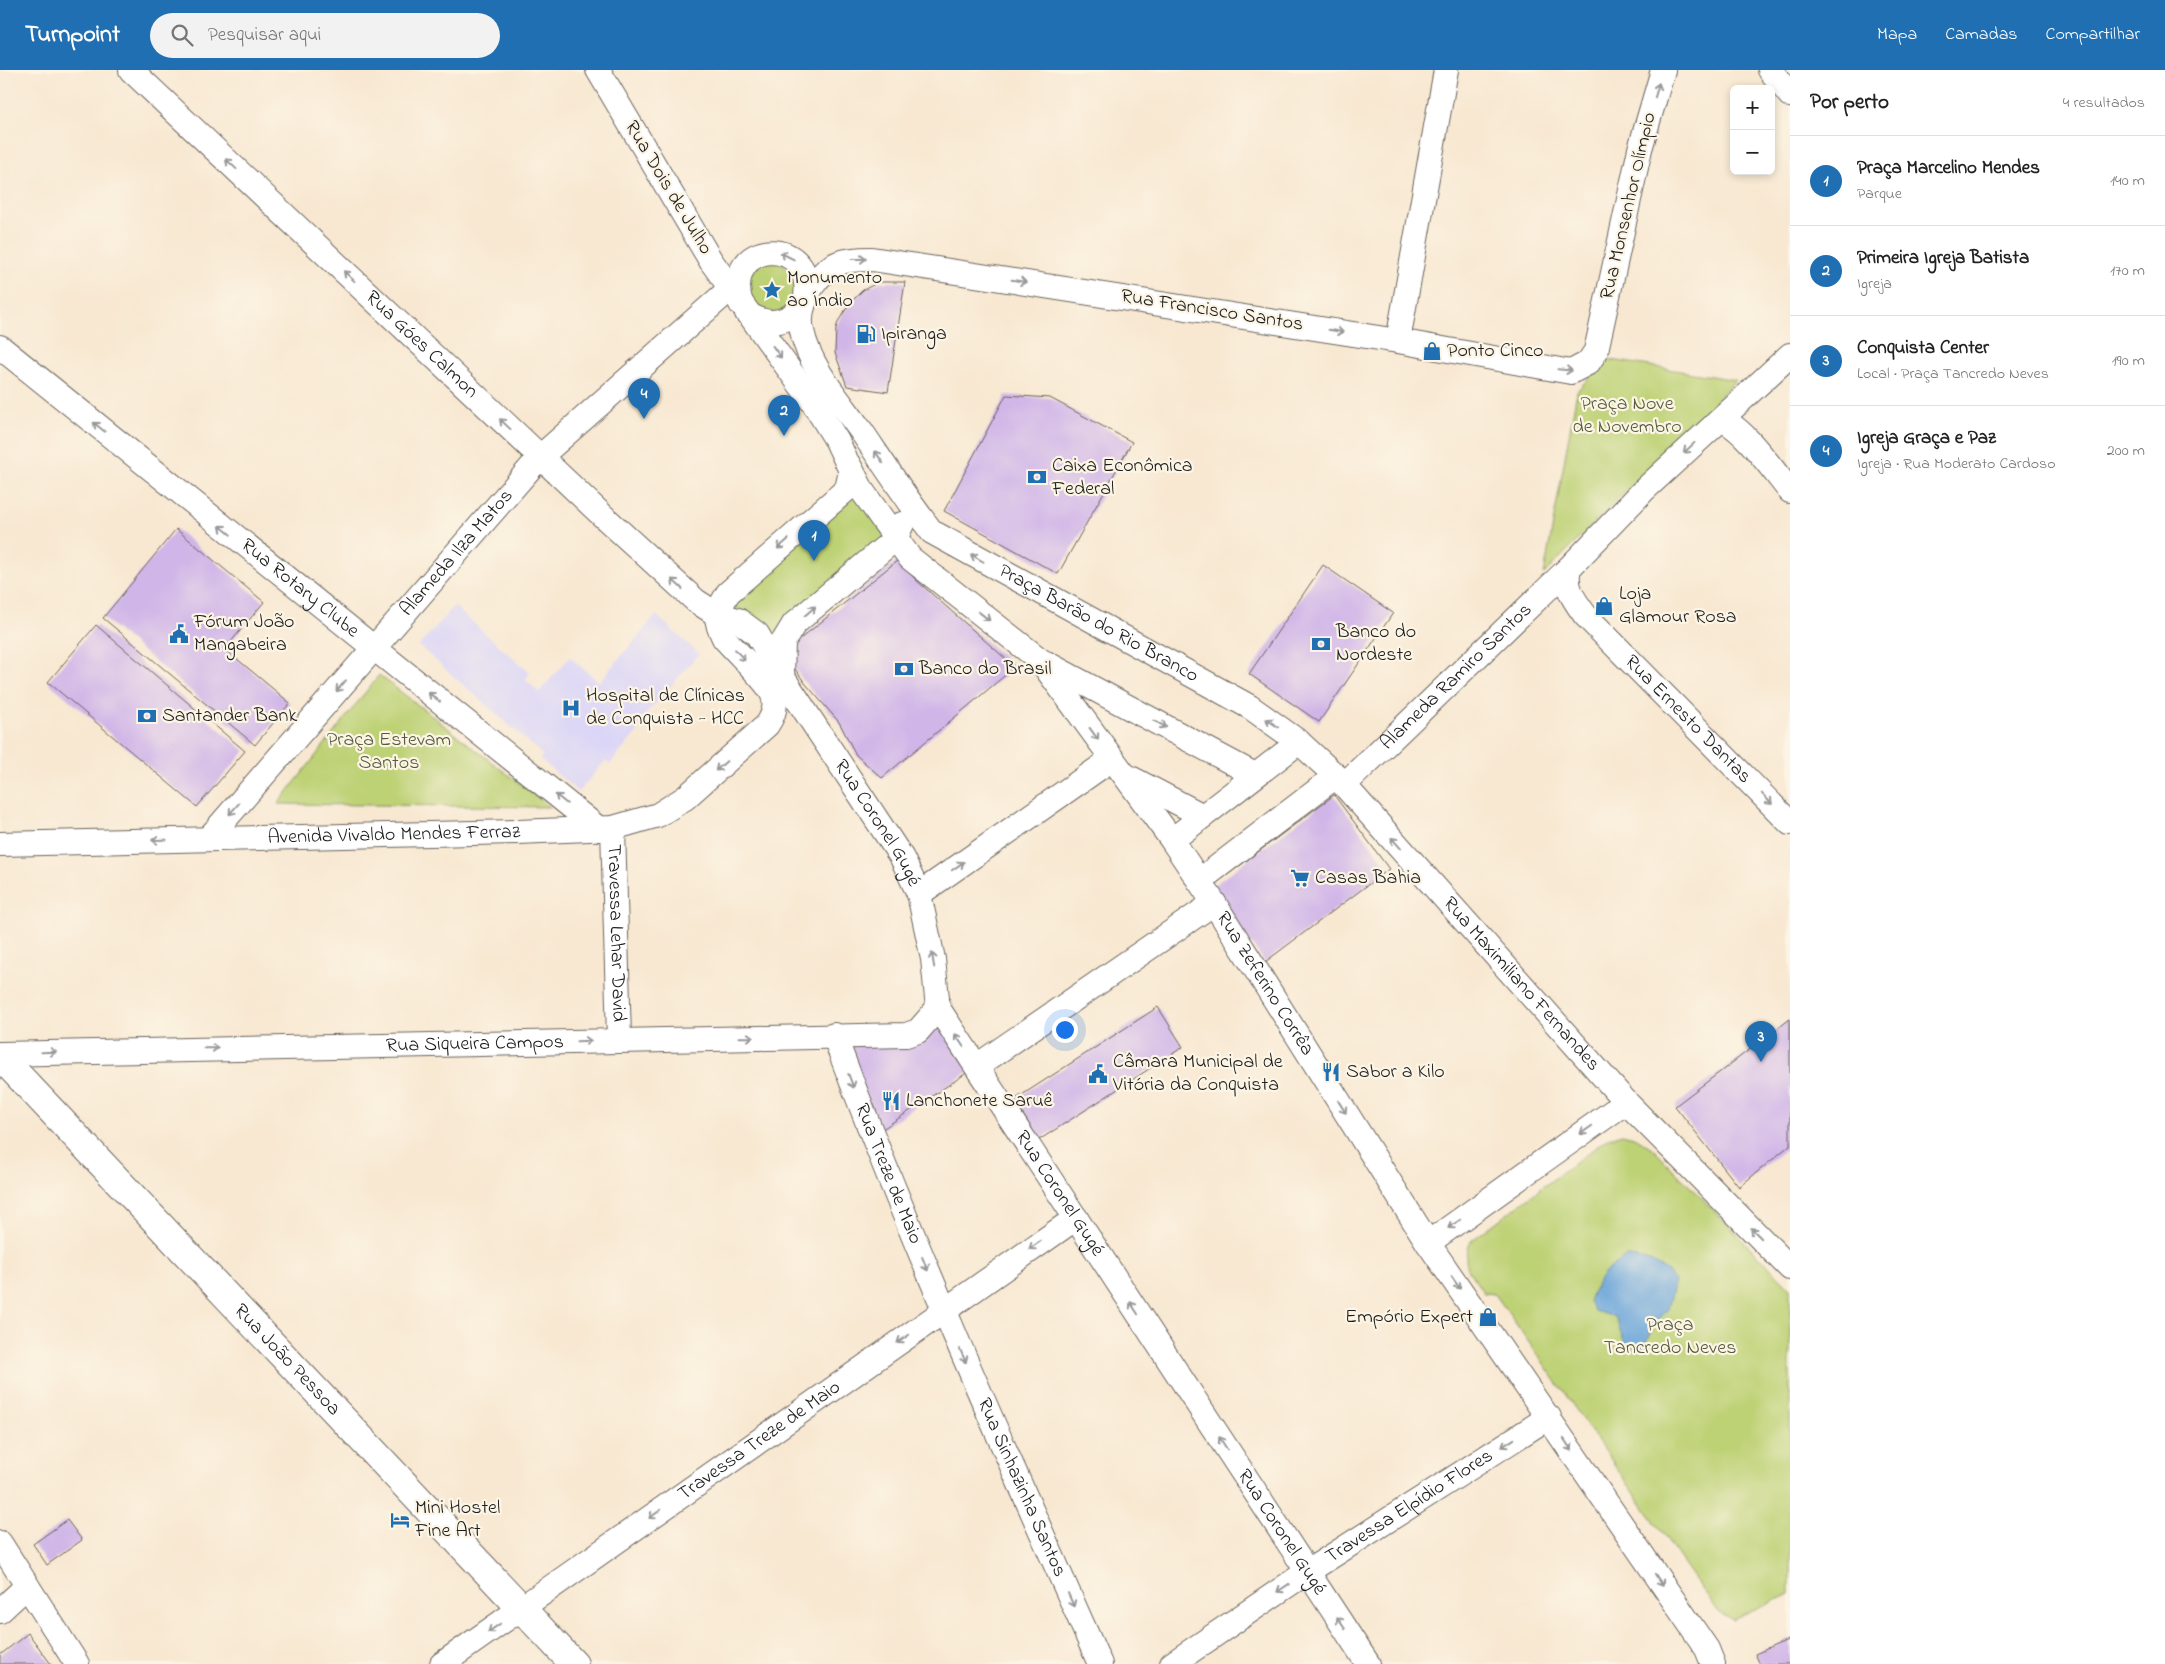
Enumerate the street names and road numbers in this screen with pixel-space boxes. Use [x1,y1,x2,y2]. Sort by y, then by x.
street label: Rua Monsenhor Olímpio [1593,110,1665,302]
street label: Rua Dois de Julho [617,116,719,260]
street label: Rua Francisco Santos [1119,282,1305,340]
street label: Rua Góes Calmon [359,284,485,406]
street label: Alameda Ilza Matos [393,483,520,623]
street label: Rua Rotary Clube [234,532,366,645]
street label: Praça Barão do Rio Branco [993,557,1204,690]
street label: Alameda Ramiro Santos [1374,596,1539,757]
street label: Rua Ernesto Dantas [1618,648,1758,790]
street label: Rua Coronel Gugé [826,754,928,891]
street label: Avenida Vivaldo Mendes Ferraz [267,817,521,852]
street label: Travessa Lehar David [599,844,633,1022]
street label: Rua Maximiliano Fernandes [1436,890,1607,1078]
street label: Rua Zeferino Corrêa [1208,906,1321,1062]
street label: Rua Siqueira Campos [386,1028,564,1060]
street label: Rua Treze de Maio [847,1099,930,1249]
street label: Rua Coronel Gugé [1008,1125,1112,1262]
street label: Rua João Pessoa [227,1297,347,1423]
street label: Travessa Treze de Maio [672,1373,847,1508]
street label: Rua Sinhazinha Santos [969,1394,1074,1582]
street label: Travessa Elpídio Flores [1320,1442,1499,1571]
street label: Rua Coronel Gugé [1230,1463,1334,1601]

